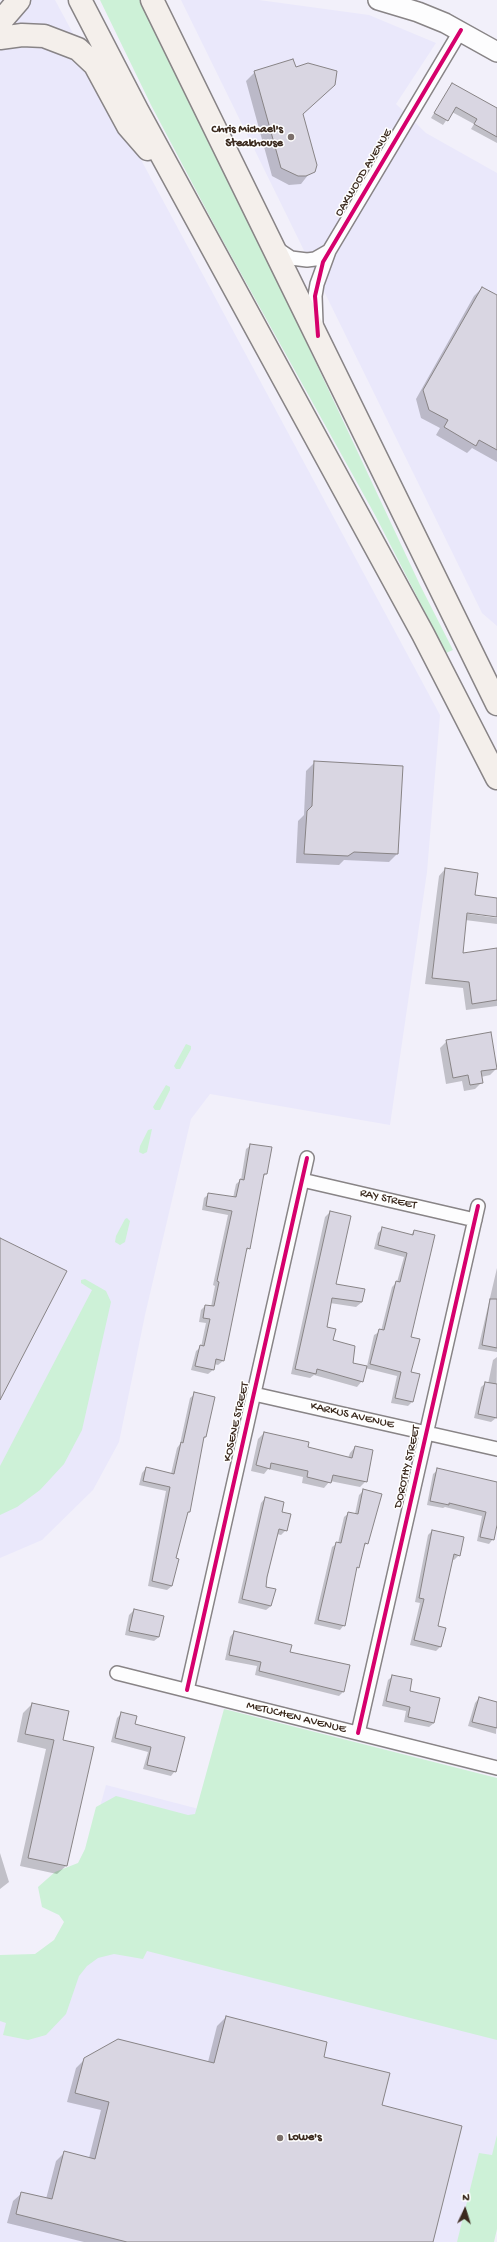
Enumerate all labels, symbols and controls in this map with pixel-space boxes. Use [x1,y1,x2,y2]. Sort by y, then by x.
place label: Chris Michael's Steakhouse [212,123,283,151]
street label: OAKWOOD AVENUE [332,127,396,219]
marker: Chris Michael's Steakhouse [286,132,296,142]
street label: RAY STREET [358,1186,418,1214]
street label: KOSENE STREET [221,1381,253,1463]
street label: KARKUS AVENUE [309,1399,395,1433]
street label: DOROTHY STREET [391,1424,425,1510]
street label: METUCHEN AVENUE [245,1699,347,1737]
place label: Lowe's [288,2131,322,2145]
marker: Lowe's [275,2133,285,2143]
north arrow [445,2190,485,2230]
text: N [462,2192,470,2204]

